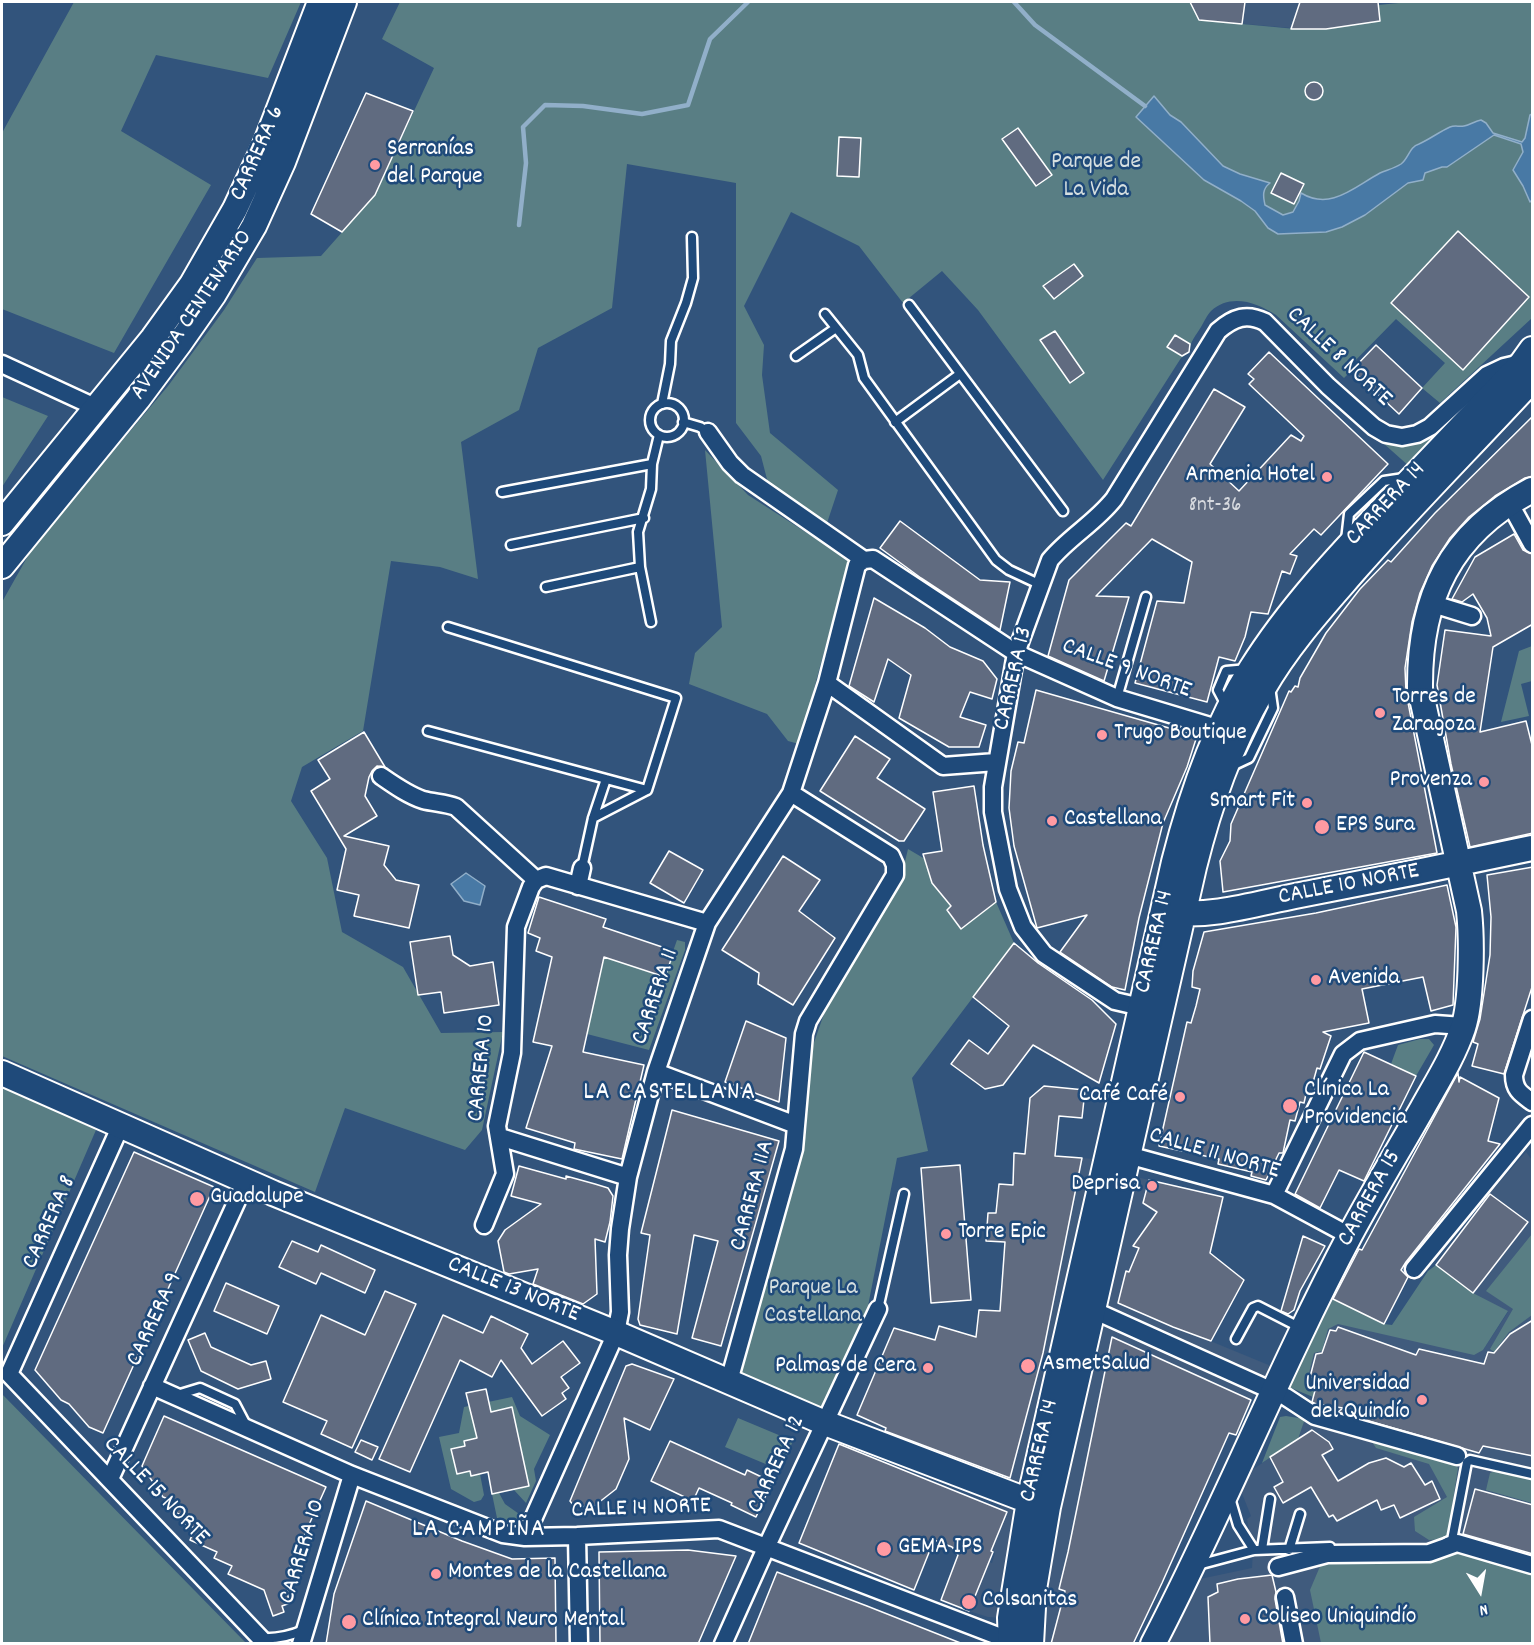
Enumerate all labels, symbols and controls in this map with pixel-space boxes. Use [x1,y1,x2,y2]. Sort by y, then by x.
street label: CARRERA 6 [225,102,293,206]
place label: Serranías del Parque [387,137,483,193]
park label: Parque de La Vida [1051,150,1141,206]
marker: Serranías del Parque [368,158,382,172]
street label: AVENIDA CENTENARIO [125,226,261,406]
street label: CALLE 8 NORTE [1279,302,1397,414]
street label: CARRERA 14 [1341,457,1433,553]
place label: Armenia Hotel [1186,463,1315,491]
marker: Armenia Hotel [1320,470,1334,484]
house number: 8nt-36 [1189,494,1241,520]
street label: CARRERA 13 [989,624,1041,734]
street label: CALLE 9 NORTE [1058,633,1194,707]
place label: Torres de Zaragoza [1392,685,1476,741]
marker: Torres de Zaragoza [1373,706,1387,720]
place label: Trugo Boutique [1114,721,1247,749]
marker: Trugo Boutique [1095,728,1109,742]
place label: Provenza [1389,768,1472,796]
marker: Provenza [1477,775,1491,789]
place label: Smart Fit [1209,789,1295,817]
marker: Smart Fit [1300,796,1314,810]
place label: Castellana [1064,807,1162,835]
place label: EPS Sura [1336,813,1415,841]
marker: Castellana [1045,814,1059,828]
marker: EPS Sura [1313,818,1331,836]
street label: CALLE 10 NORTE [1276,858,1422,914]
street label: CARRERA 14 [1130,888,1182,996]
street label: CARRERA 11 [627,945,687,1049]
place label: Avenida [1328,966,1400,994]
marker: Avenida [1309,973,1323,987]
street label: CARRERA 10 [463,1013,503,1123]
district label: LA CASTELLANA [583,1078,757,1110]
place label: Clínica La Providencia [1304,1078,1407,1134]
place label: Café Café [1079,1083,1168,1111]
marker: Café Café [1173,1090,1187,1104]
marker: Clínica La Providencia [1281,1097,1299,1115]
street label: CALLE 11 NORTE [1145,1123,1283,1187]
street label: CARRERA 11A [725,1138,783,1254]
street label: CARRERA 15 [1333,1146,1409,1252]
street label: CARRERA 8 [18,1172,84,1274]
place label: Deprisa [1071,1172,1140,1200]
marker: Deprisa [1145,1179,1159,1193]
place label: Guadalupe [210,1185,304,1213]
marker: Guadalupe [188,1190,206,1208]
place label: Torre Epic [958,1220,1046,1248]
marker: Torre Epic [939,1227,953,1241]
street label: CALLE 13 NORTE [443,1251,583,1331]
street label: CARRERA 9 [122,1268,190,1372]
park label: Parque La Castellana [764,1276,862,1332]
place label: AsmetSalud [1042,1352,1150,1380]
place label: Palmas de Cera [775,1354,916,1382]
marker: AsmetSalud [1019,1357,1037,1375]
marker: Palmas de Cera [921,1361,935,1375]
place label: Universidad del Quindío [1305,1372,1410,1428]
marker: Universidad del Quindío [1415,1393,1429,1407]
street label: CARRERA 14 [1015,1397,1067,1505]
street label: CARRERA 12 [743,1411,813,1519]
street label: CALLE 15 NORTE [96,1431,214,1553]
street label: CALLE 14 NORTE [571,1493,711,1527]
street label: CARRERA 10 [274,1496,334,1608]
district label: LA CAMPIÑA [412,1515,546,1547]
place label: GEMA IPS [898,1535,983,1563]
marker: GEMA IPS [875,1540,893,1558]
place label: Montes de la Castellana [448,1560,666,1588]
north arrow [1450,1561,1510,1621]
marker: Montes de la Castellana [429,1567,443,1581]
place label: Colsanitas [982,1588,1077,1616]
marker: Colsanitas [960,1593,978,1611]
text: N [1477,1597,1490,1621]
place label: Coliseo Uniquindío [1257,1605,1416,1633]
place label: Clínica Integral Neuro Mental [362,1608,625,1636]
marker: Coliseo Uniquindío [1238,1612,1252,1626]
marker: Clínica Integral Neuro Mental [340,1613,358,1631]

